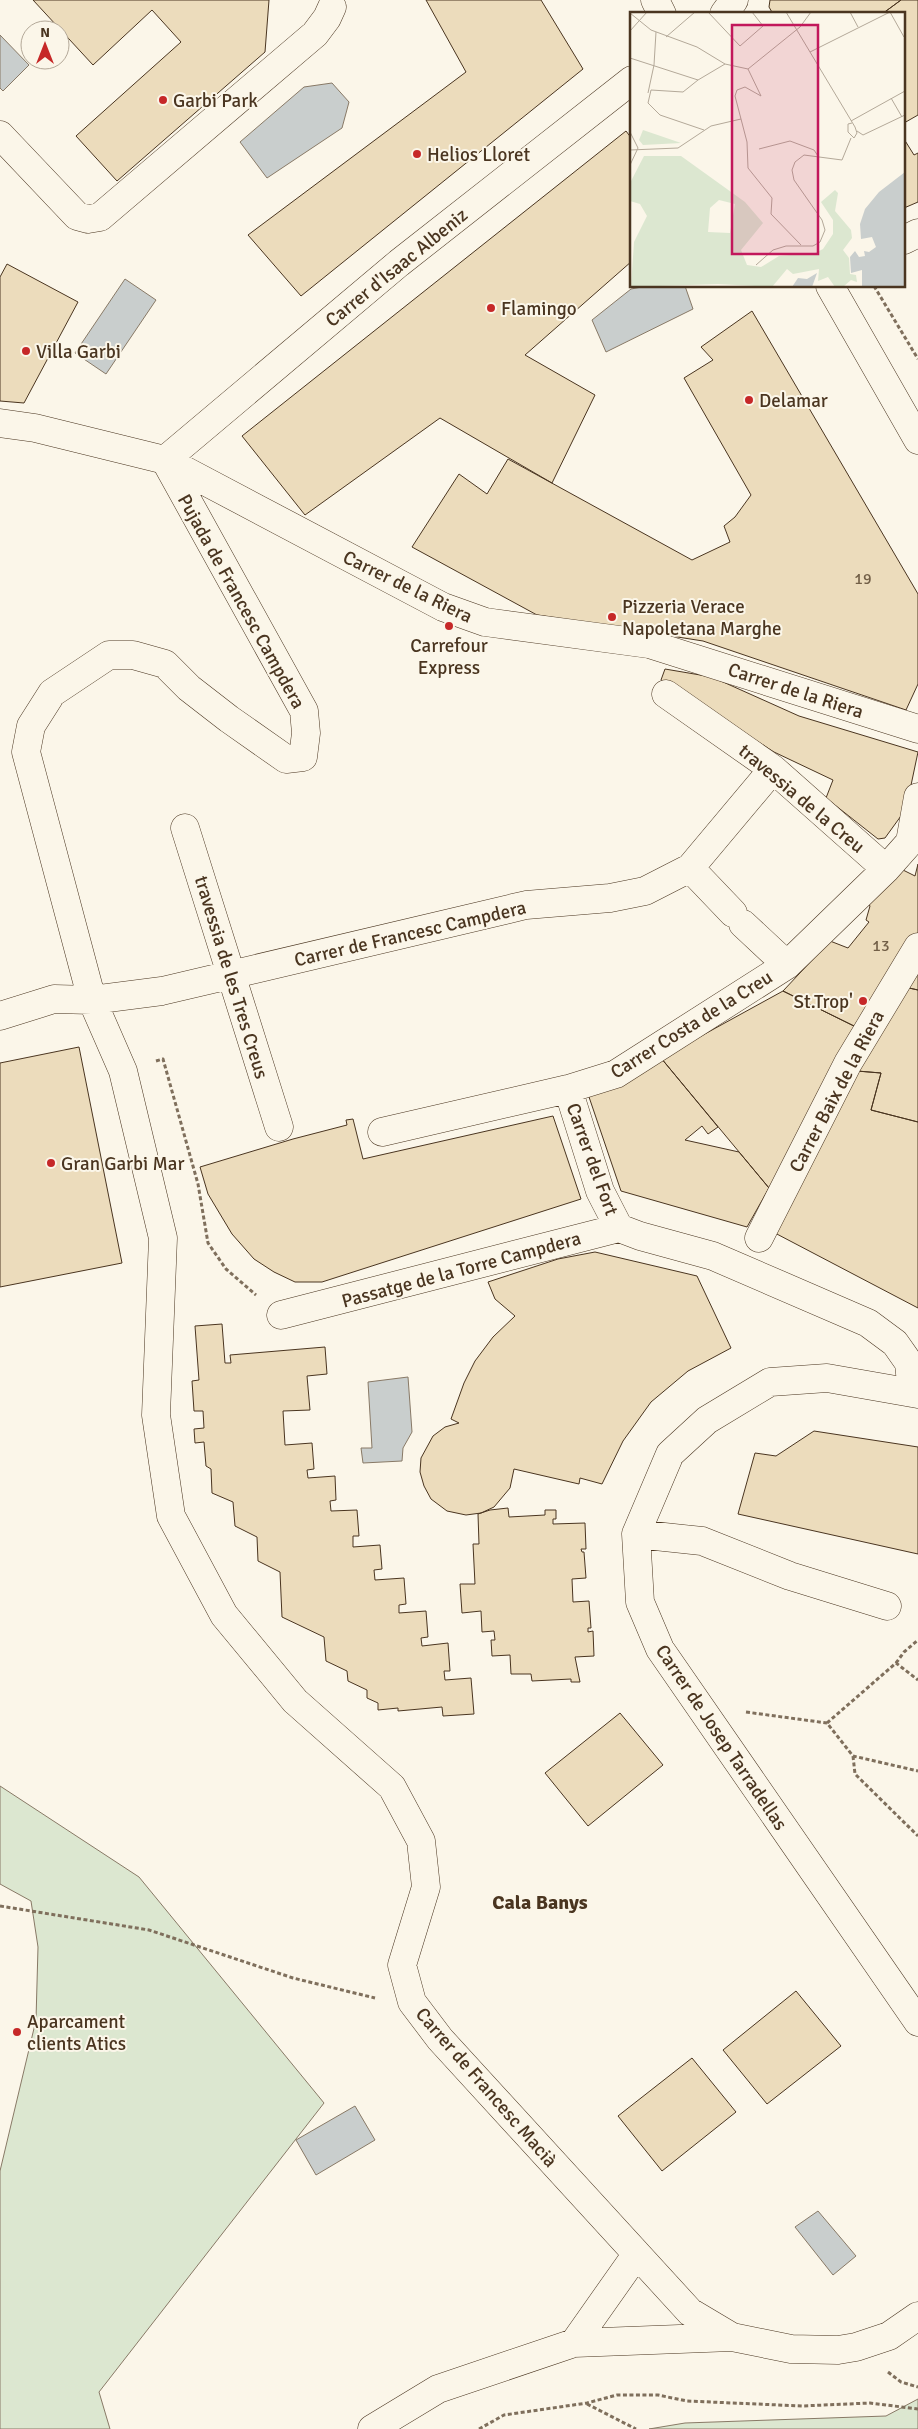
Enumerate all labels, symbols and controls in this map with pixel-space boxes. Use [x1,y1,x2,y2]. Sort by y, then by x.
inset map [630,12,906,288]
north arrow [20,20,70,70]
text: N [40,24,50,41]
place label: Garbi Park [173,89,258,113]
marker: Garbi Park [157,94,169,106]
place label: Helios Lloret [427,143,530,167]
marker: Helios Lloret [411,148,423,160]
street label: Carrer d'Isaac Albeniz [321,203,473,332]
place label: Flamingo [501,297,577,321]
marker: Flamingo [485,302,497,314]
place label: Villa Garbi [36,340,121,364]
marker: Villa Garbi [20,345,32,357]
place label: Delamar [759,389,828,413]
marker: Delamar [743,394,755,406]
street label: Pujada de Francesc Campdera [172,490,310,713]
street label: Carrer de la Riera [339,545,476,629]
house number: 19 [854,569,872,589]
place label: Pizzeria Verace Napoletana Marghe [622,595,782,641]
marker: Pizzeria Verace Napoletana Marghe [606,611,618,623]
marker: Carrefour Express [443,620,455,632]
place label: Carrefour Express [410,634,488,680]
street label: Carrer de la Riera [725,658,866,724]
street label: travessia de la Creu [733,739,869,859]
street label: travessia de les Tres Creus [189,873,273,1082]
street label: Carrer de Francesc Campdera [292,896,529,972]
house number: 13 [872,936,890,956]
street label: Carrer Costa de la Creu [606,965,777,1084]
place label: St.Trop' [793,990,853,1014]
marker: St.Trop' [857,995,869,1007]
street label: Carrer Baix de la Riera [784,1006,890,1177]
street label: Carrer del Fort [561,1100,624,1219]
place label: Gran Garbi Mar [61,1152,184,1176]
marker: Gran Garbi Mar [45,1157,57,1169]
street label: Passatge de la Torre Campdera [339,1226,584,1313]
street label: Carrer de Josep Tarradellas [650,1640,792,1835]
district label: Cala Banys [492,1890,588,1915]
street label: Carrer de Francesc Macià [410,2003,562,2173]
place label: Aparcament clients Atics [27,2010,126,2056]
marker: Aparcament clients Atics [11,2026,23,2038]

